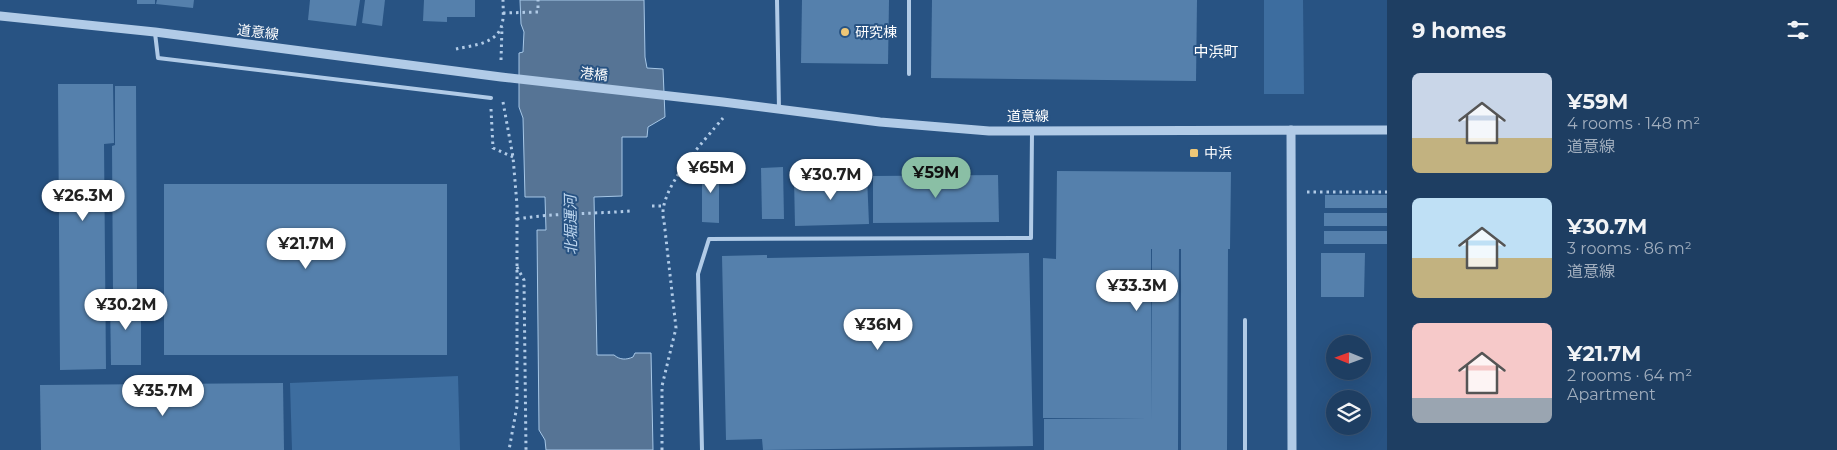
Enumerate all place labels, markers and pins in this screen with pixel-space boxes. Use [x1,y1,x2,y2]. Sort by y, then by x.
place label: 研究棟 [855,23,897,41]
marker: 研究棟 [839,26,851,38]
place label: 中浜 [1204,144,1232,162]
marker: 中浜 [1188,147,1200,159]
pin: ¥65M [681,152,741,194]
pin: ¥59M [906,156,966,199]
pin: ¥30.7M [790,158,872,201]
pin: ¥26.3M [42,180,124,222]
pin: ¥21.7M [265,228,347,270]
pin: ¥33.3M [1096,270,1178,312]
pin: ¥30.2M [85,288,167,331]
pin: ¥36M [848,308,908,351]
pin: ¥35.7M [122,374,204,417]

